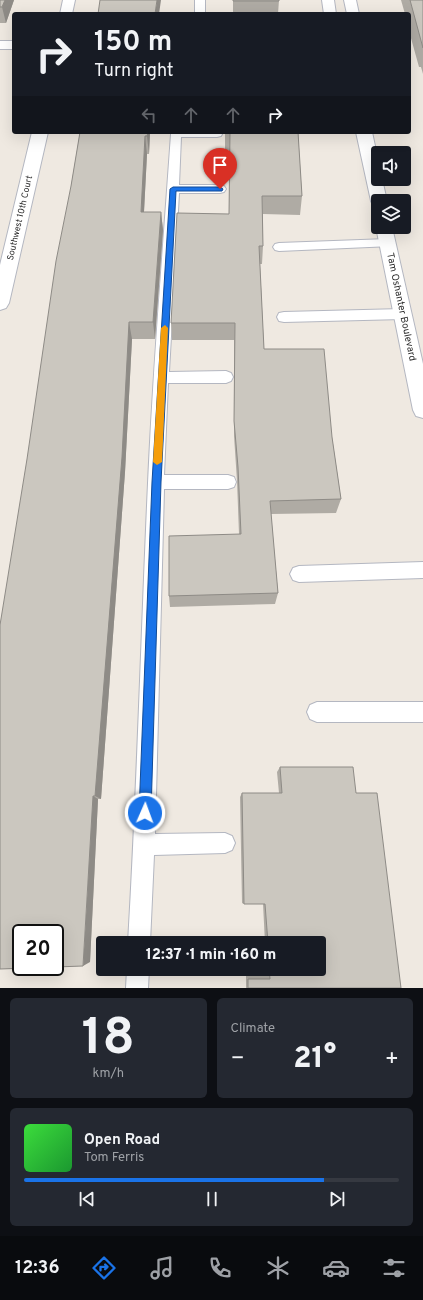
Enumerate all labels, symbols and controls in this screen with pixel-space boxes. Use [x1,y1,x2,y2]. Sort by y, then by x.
text: 150 m [94,25,172,61]
icon: right [28,28,80,80]
text: Turn right [94,60,174,83]
icon: left [138,104,160,126]
icon: ahead [180,104,202,126]
icon: ahead [222,104,244,126]
icon: right [264,104,286,126]
map controls [371,146,411,234]
button: sound [371,146,411,186]
pin [203,148,237,189]
icon: arrive [209,154,231,176]
street label: Southwest 10th Court [5,174,35,262]
button: layers [371,194,411,234]
street label: Tam Oshanter Boulevard [383,252,419,362]
position arrow [124,792,166,834]
speed limit sign: 20 [12,924,64,976]
text: 12:37 · 1 min · 160 m [146,946,276,965]
text: 18 [81,1007,135,1073]
text: Climate [231,1021,275,1037]
text: 21° [293,1041,336,1078]
text: − [231,1046,245,1073]
text: + [385,1046,399,1073]
text: km/h [92,1066,124,1082]
text: Open Road [84,1131,160,1150]
text: Tom Ferris [84,1150,144,1166]
icon: previous [76,1188,98,1210]
icon: pause [201,1188,223,1210]
icon: next [326,1188,348,1210]
icon: directions [90,1254,118,1282]
icon: music [148,1254,176,1282]
icon: phone [206,1254,234,1282]
icon: climate [264,1254,292,1282]
icon: car [322,1254,350,1282]
icon: filters [380,1254,408,1282]
text: 12:36 [15,1257,59,1280]

